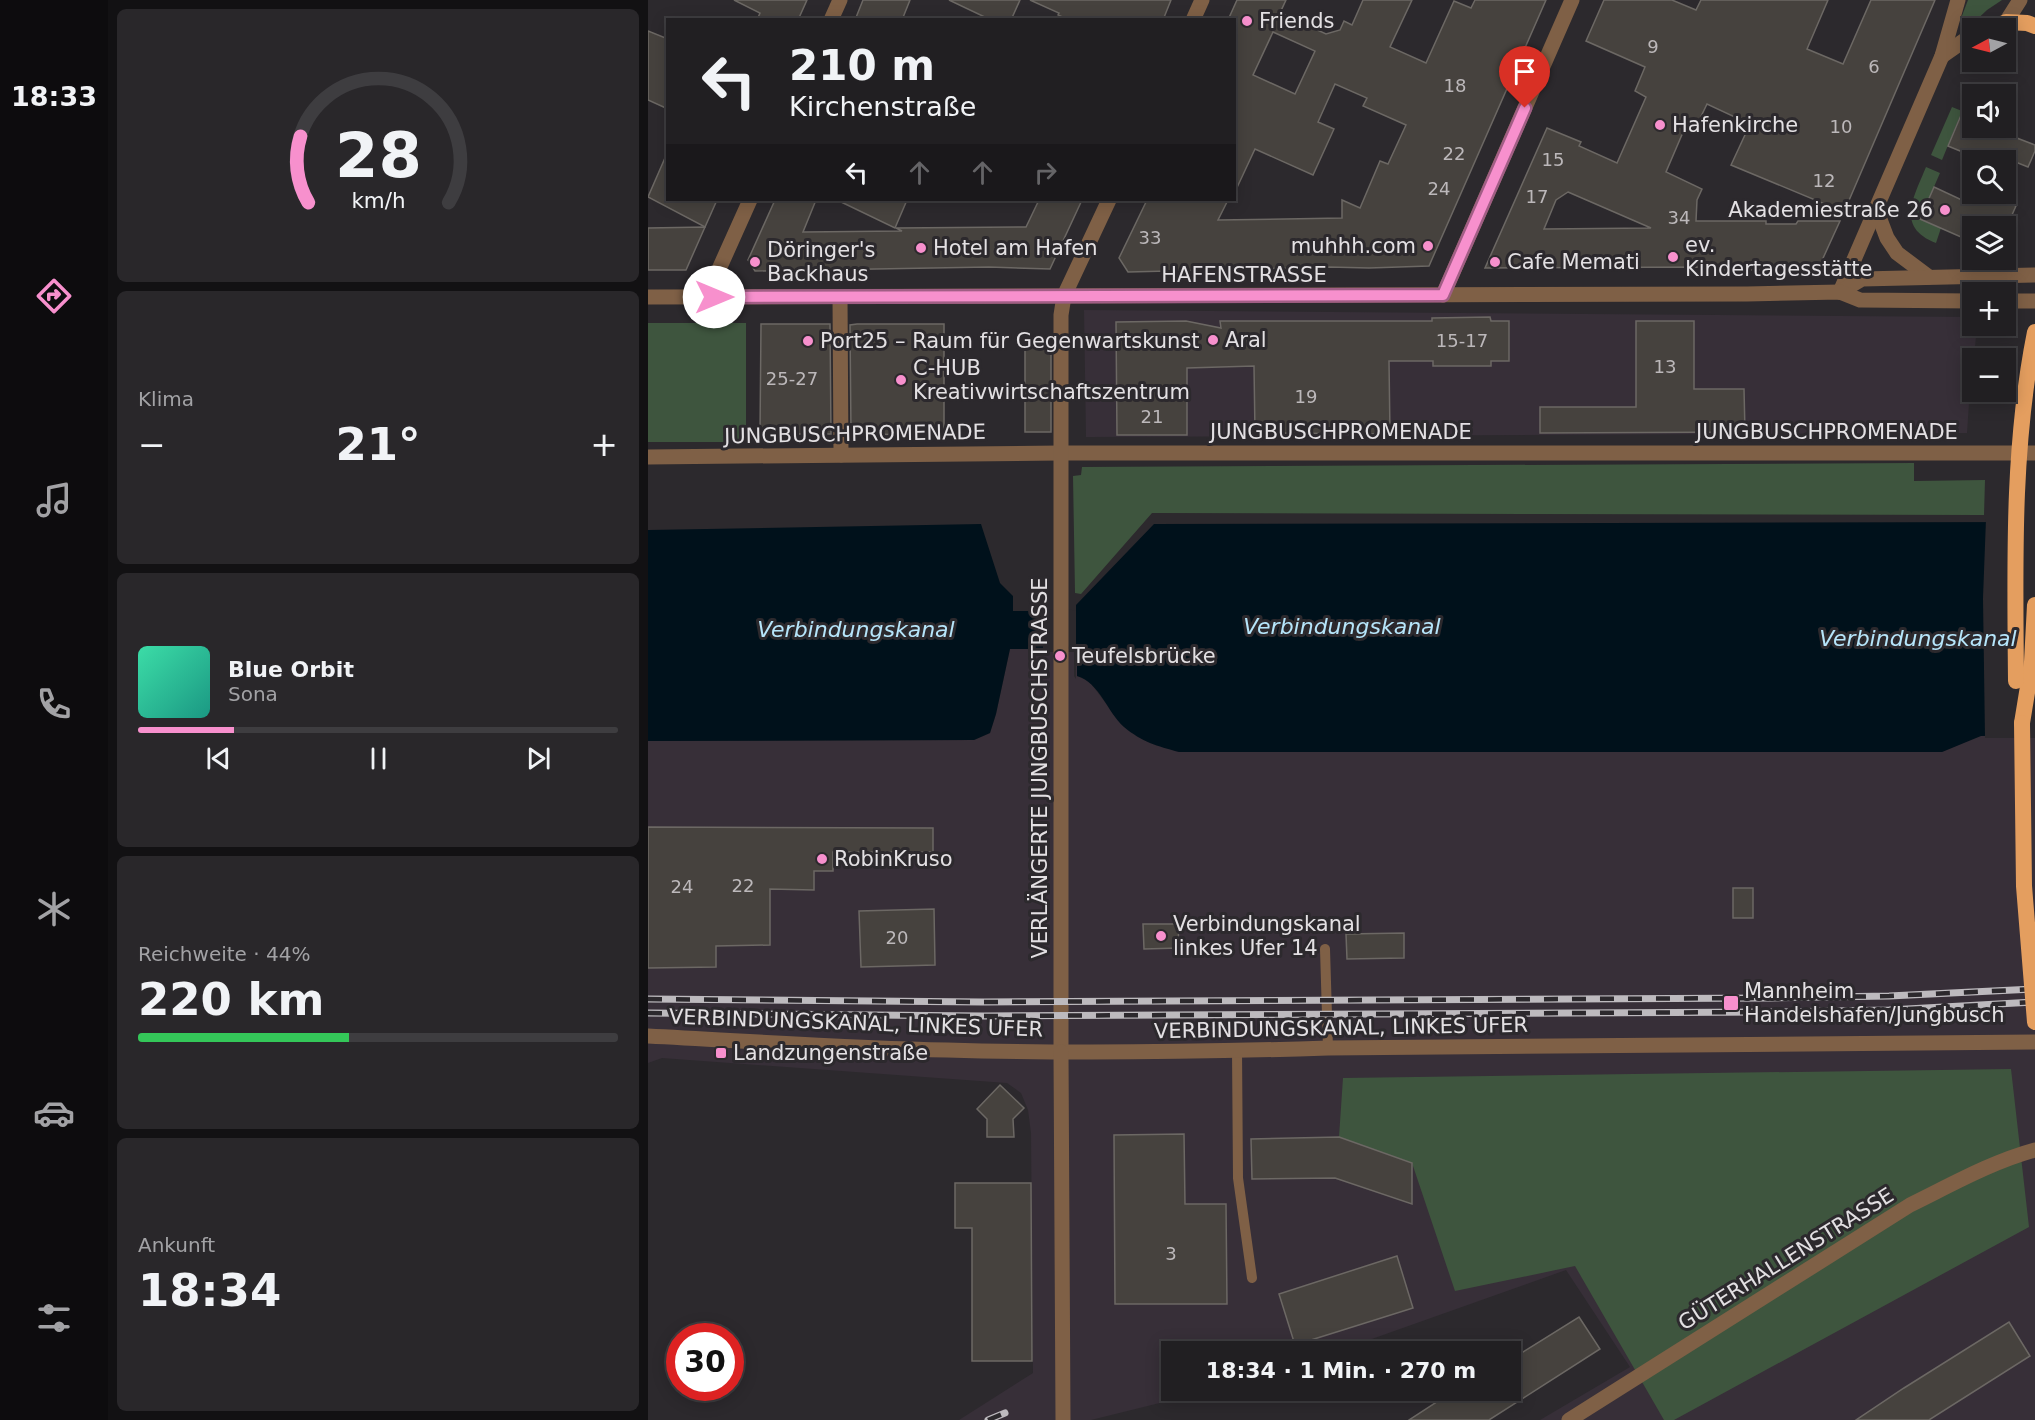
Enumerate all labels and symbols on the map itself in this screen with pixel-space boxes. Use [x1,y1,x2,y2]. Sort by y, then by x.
place label: Friends [1259,9,1335,33]
marker: Friends [1240,14,1254,28]
north arrow [1962,18,2016,72]
house number: 9 [1647,36,1659,57]
pin [1499,46,1550,108]
house number: 6 [1868,56,1880,77]
house number: 18 [1444,75,1466,96]
place label: Hafenkirche [1672,113,1798,137]
house number: 10 [1830,116,1852,137]
marker: Hafenkirche [1653,118,1667,132]
house number: 22 [1443,143,1465,164]
house number: 15 [1542,149,1564,170]
house number: 12 [1813,170,1835,191]
house number: 24 [1428,178,1450,199]
house number: 17 [1526,186,1548,207]
place label: Akademiestraße 26 [1728,198,1933,222]
marker: Akademiestraße 26 [1938,203,1952,217]
house number: 34 [1668,207,1690,228]
house number: 33 [1139,227,1161,248]
place label: ev. Kindertagesstätte [1685,233,1873,281]
place label: muhhh.com [1291,234,1416,258]
place label: Hotel am Hafen [933,236,1098,260]
place label: Döringer's Backhaus [767,238,875,286]
marker: muhhh.com [1421,239,1435,253]
marker: Hotel am Hafen [914,241,928,255]
place label: Cafe Memati [1507,250,1640,274]
marker: ev. Kindertagesstätte [1666,250,1680,264]
marker: Döringer's Backhaus [748,255,762,269]
marker: Cafe Memati [1488,255,1502,269]
street label: HAFENSTRASSE [1161,263,1327,287]
position arrow [682,265,746,329]
place label: Aral [1225,328,1267,352]
place label: Port25 – Raum für Gegenwartskunst [820,329,1200,353]
house number: 15-17 [1436,330,1488,351]
marker: Aral [1206,333,1220,347]
marker: Port25 – Raum für Gegenwartskunst [801,334,815,348]
place label: C-HUB Kreativwirtschaftszentrum [913,356,1190,404]
house number: 13 [1654,356,1676,377]
house number: 25-27 [766,368,818,389]
marker: C-HUB Kreativwirtschaftszentrum [894,373,908,387]
house number: 19 [1295,386,1317,407]
house number: 21 [1141,406,1163,427]
street label: JUNGBUSCHPROMENADE [722,420,986,448]
street label: JUNGBUSCHPROMENADE [1208,420,1472,444]
street label: JUNGBUSCHPROMENADE [1694,420,1958,444]
street label: VERLÄNGERTE JUNGBUSCHSTRASSE [1027,577,1052,959]
water label: Verbindungskanal [1243,614,1441,639]
water label: Verbindungskanal [757,617,955,642]
water label: Verbindungskanal [1819,626,2017,651]
place label: Teufelsbrücke [1071,644,1216,668]
marker: Teufelsbrücke [1053,649,1067,663]
place label: RobinKruso [834,847,952,871]
marker: RobinKruso [815,852,829,866]
house number: 22 [732,875,754,896]
house number: 24 [671,876,693,897]
place label: Verbindungskanal linkes Ufer 14 [1173,912,1361,960]
house number: 20 [886,927,908,948]
marker: Verbindungskanal linkes Ufer 14 [1154,929,1168,943]
place label: Mannheim Handelshafen/Jungbusch [1744,979,2004,1027]
marker: Mannheim Handelshafen/Jungbusch [1722,994,1740,1012]
street label: VERBINDUNGSKANAL, LINKES UFER [669,1004,1043,1042]
street label: VERBINDUNGSKANAL, LINKES UFER [1154,1013,1528,1043]
place label: Landzungenstraße [733,1041,928,1065]
marker: Landzungenstraße [714,1046,728,1060]
street label: GÜTERHALLENSTRASSE [1674,1182,1898,1335]
house number: 3 [1165,1243,1177,1264]
speed limit sign: 30 [666,1323,744,1401]

